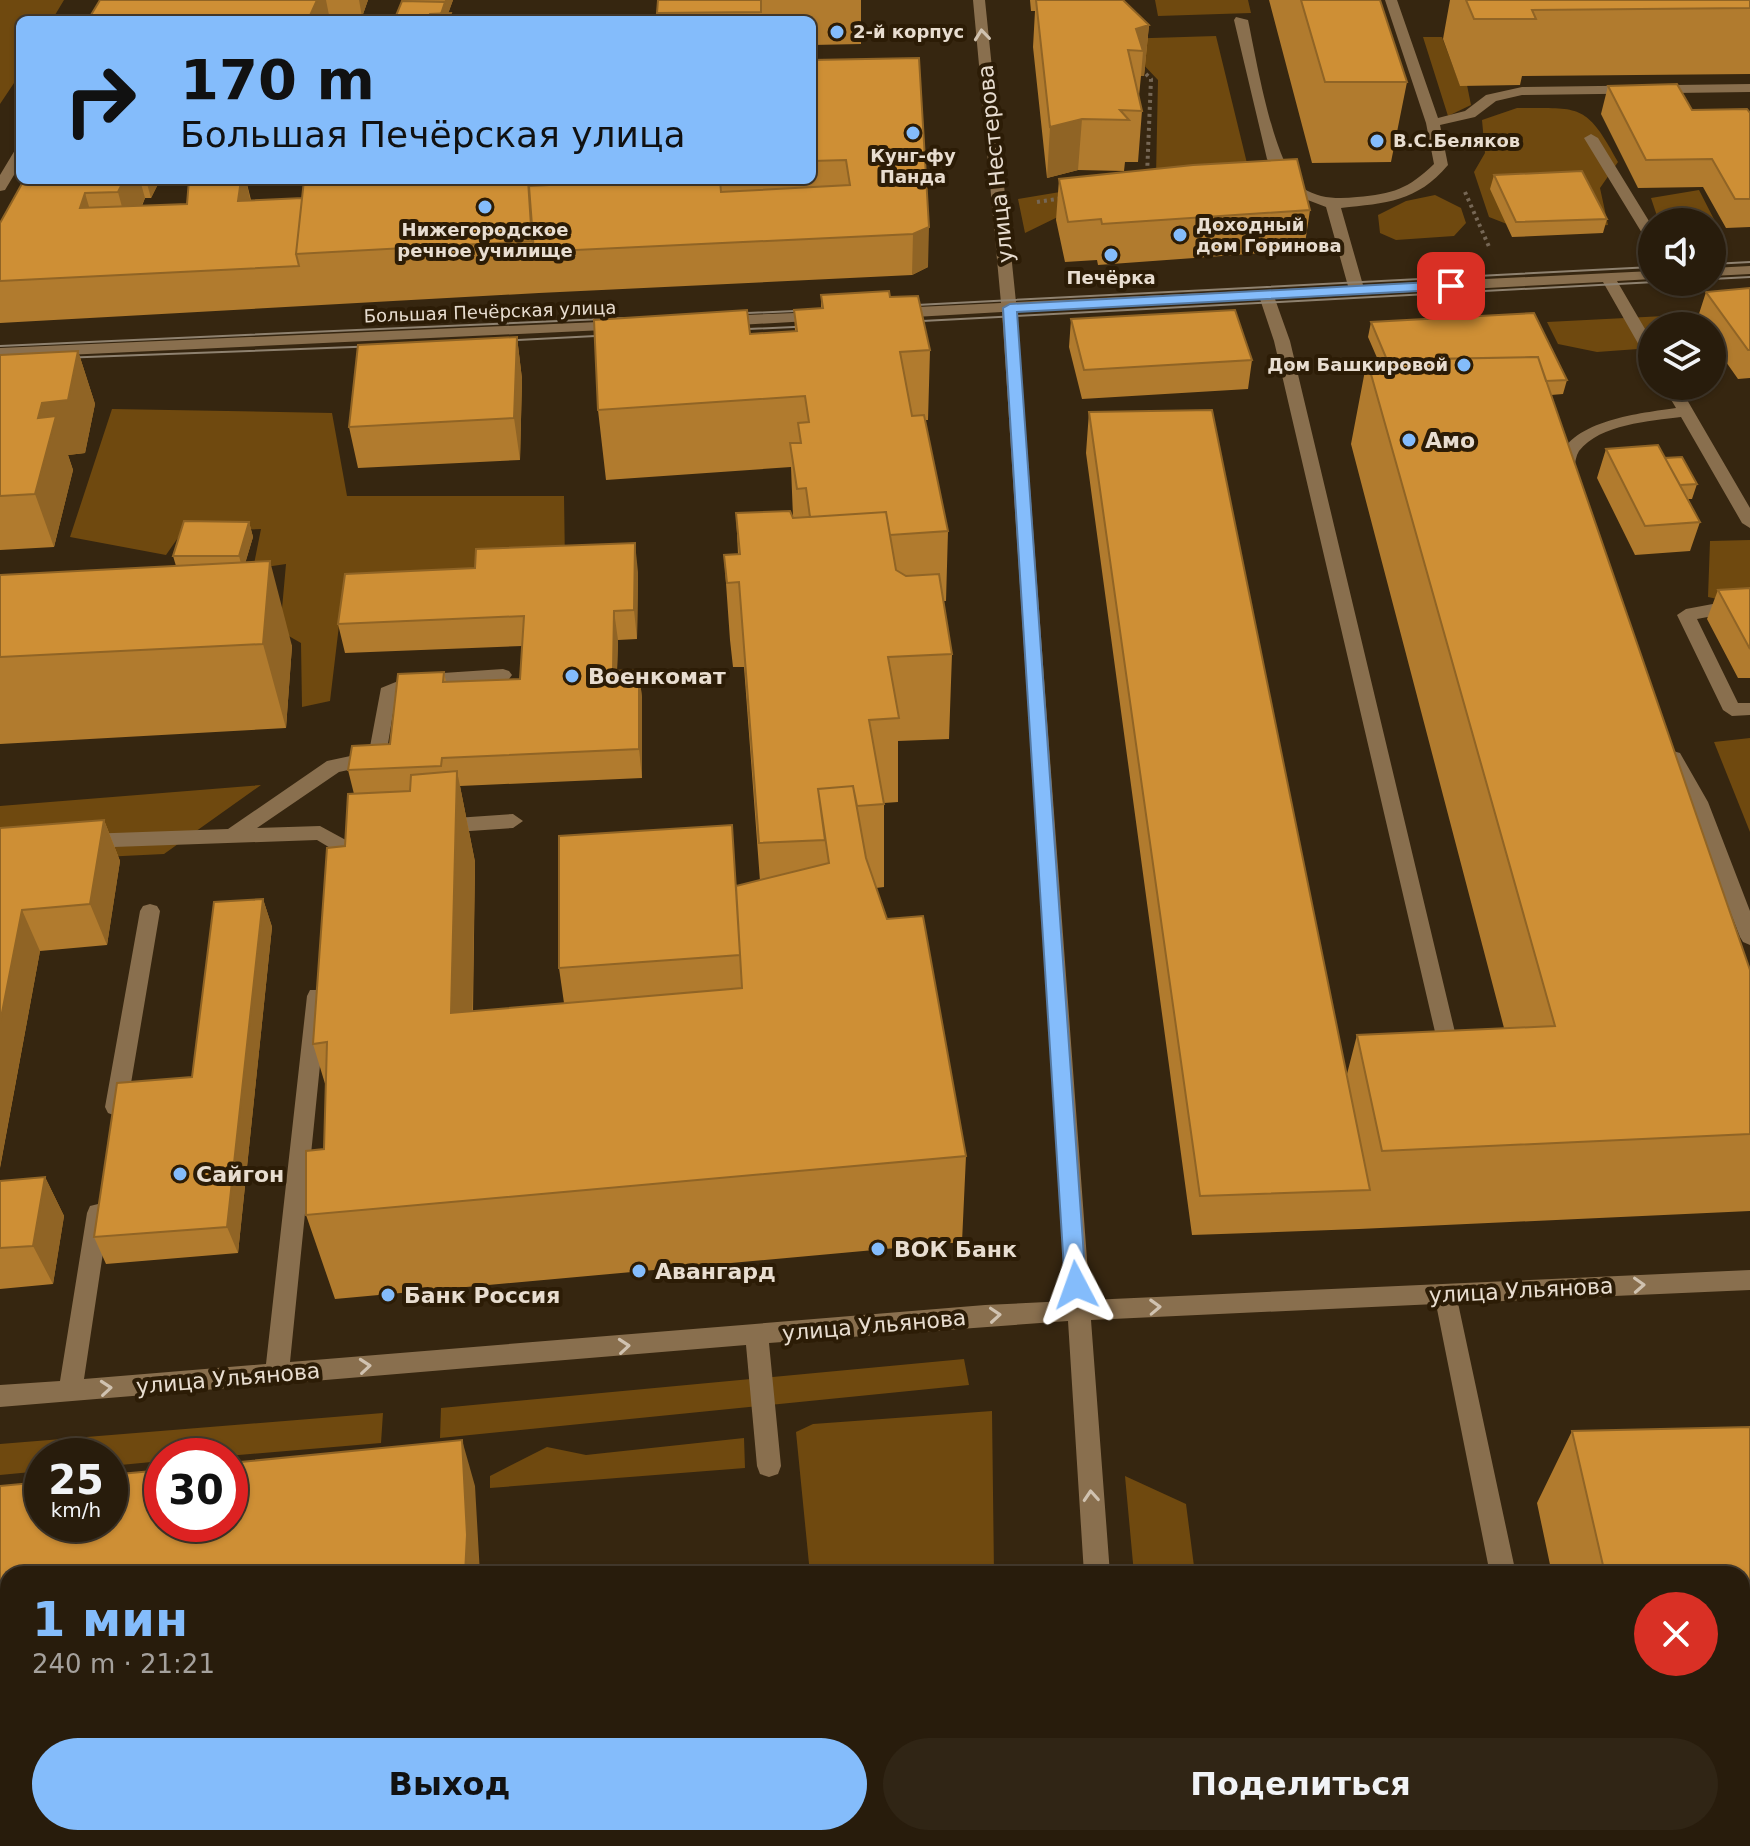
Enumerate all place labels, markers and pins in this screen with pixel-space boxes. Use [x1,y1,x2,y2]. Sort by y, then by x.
place label: 2-й корпус [853,21,964,42]
marker: 2-й корпус [828,23,846,41]
marker: Кунг-фу Панда [904,124,922,142]
place label: В.С.Беляков [1393,130,1520,151]
marker: В.С.Беляков [1368,132,1386,150]
place label: Кунг-фу Панда [870,145,956,187]
marker: Нижегородское речное училище [476,198,494,216]
place label: Доходный дом Горинова [1196,214,1342,256]
place label: Нижегородское речное училище [397,219,573,261]
marker: Доходный дом Горинова [1171,226,1189,244]
marker: Печёрка [1102,246,1120,264]
pin [1417,252,1485,320]
place label: Печёрка [1066,267,1156,288]
place label: Дом Башкировой [1267,354,1448,375]
marker: Дом Башкировой [1455,356,1473,374]
place label: Амо [1425,428,1475,453]
marker: Амо [1400,431,1418,449]
place label: Военкомат [588,664,726,689]
marker: Военкомат [563,667,581,685]
place label: Сайгон [196,1162,284,1187]
marker: Сайгон [171,1165,189,1183]
place label: ВОК Банк [894,1237,1017,1262]
marker: ВОК Банк [869,1240,887,1258]
place label: Авангард [655,1259,776,1284]
marker: Авангард [630,1262,648,1280]
place label: Банк Россия [404,1283,560,1308]
marker: Банк Россия [379,1286,397,1304]

